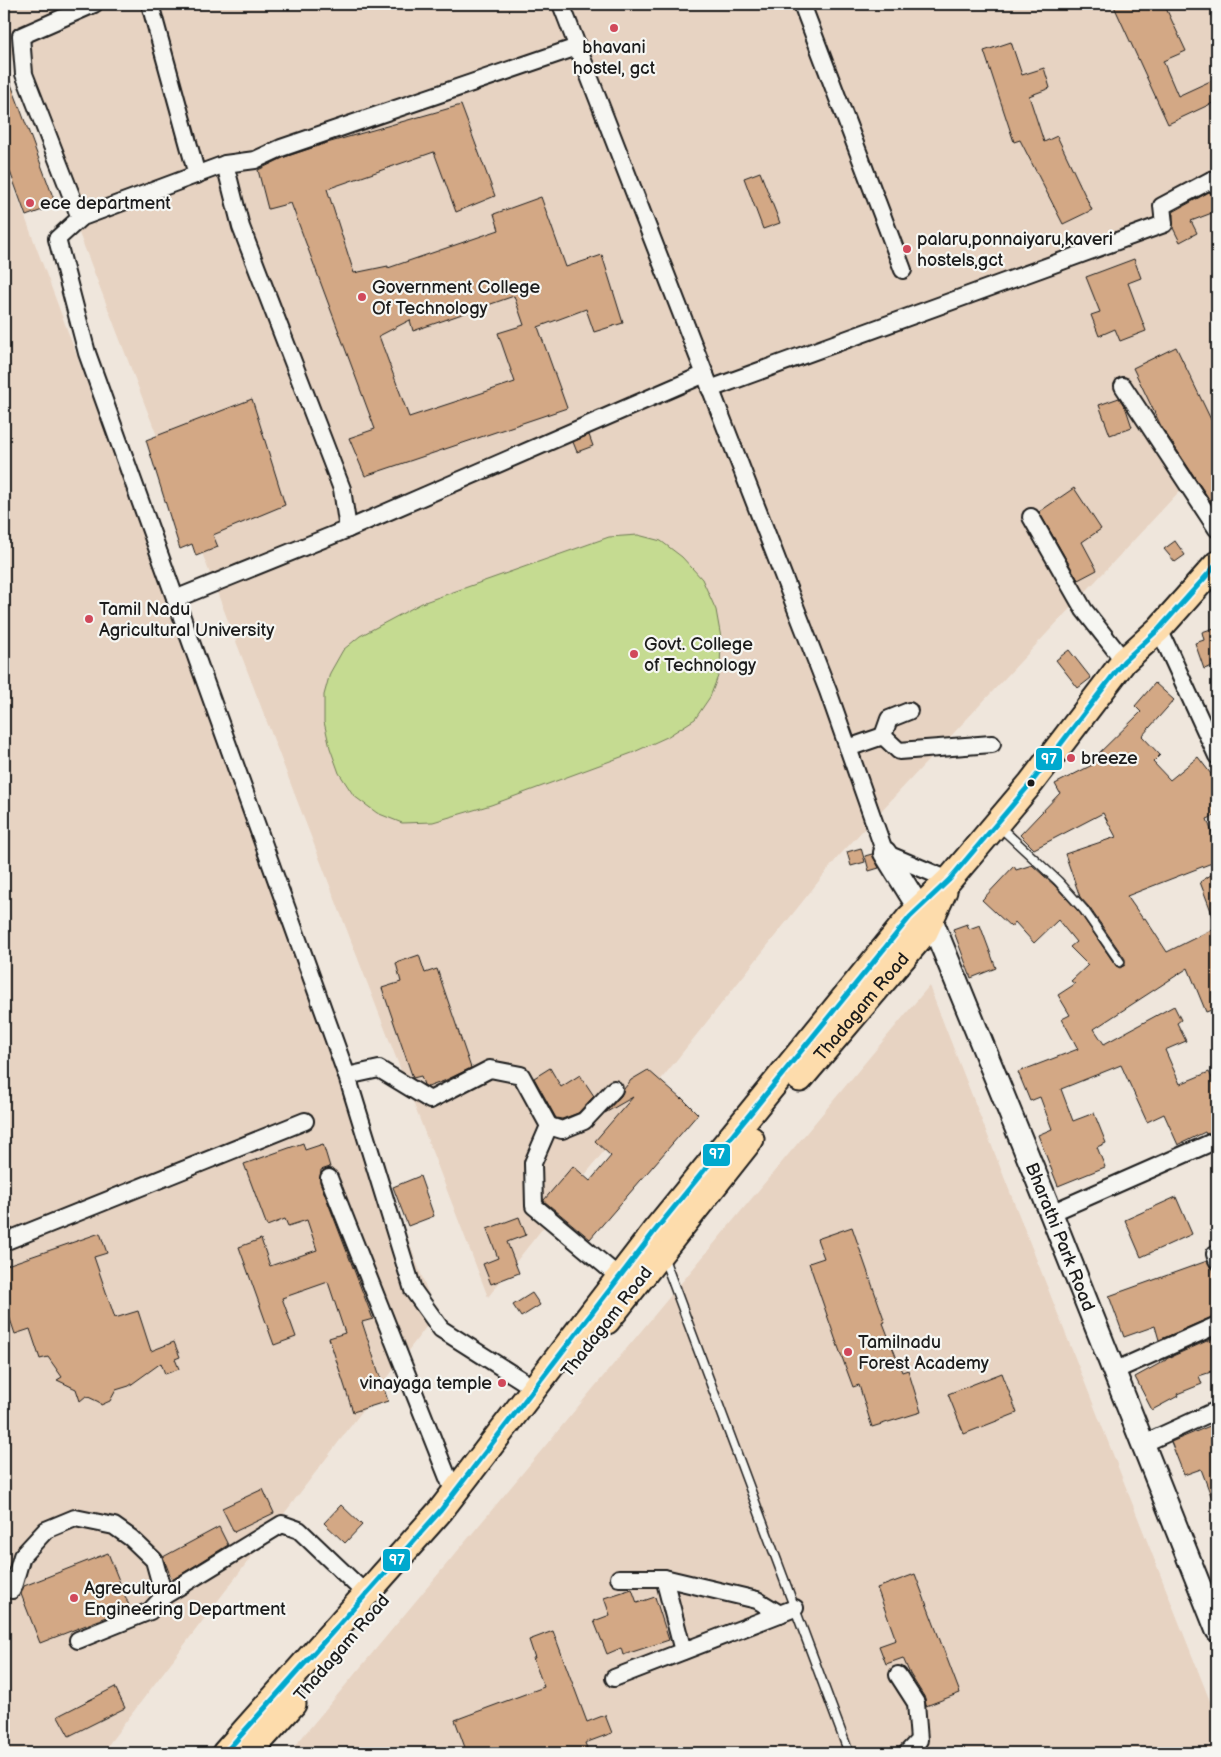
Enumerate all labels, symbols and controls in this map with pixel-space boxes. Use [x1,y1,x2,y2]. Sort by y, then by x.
marker: bhavani hostel, gct [608,22,620,34]
place label: bhavani hostel, gct [573,37,656,79]
place label: ece department [40,193,171,214]
marker: ece department [24,197,36,209]
place label: palaru,ponnaiyaru,kaveri hostels,gct [917,229,1113,271]
marker: palaru,ponnaiyaru,kaveri hostels,gct [901,243,913,255]
place label: Government College Of Technology [372,277,540,319]
marker: Government College Of Technology [356,291,368,303]
place label: Tamil Nadu Agricultural University [99,599,275,641]
marker: Tamil Nadu Agricultural University [83,613,95,625]
place label: Govt. College of Technology [644,634,757,676]
marker: Govt. College of Technology [628,648,640,660]
line badge: 97 [1035,747,1063,771]
place label: breeze [1081,748,1138,769]
text: 97 [1041,751,1057,768]
marker: breeze [1065,752,1077,764]
unlabelled marker [1026,778,1036,788]
street label: Thadagam Road [810,948,913,1065]
line badge: 97 [702,1143,731,1167]
text: 97 [709,1146,725,1163]
street label: Bharathi Park Road [1021,1159,1099,1314]
street label: Thadagam Road [557,1262,657,1382]
place label: Tamilnadu Forest Academy [858,1332,990,1374]
marker: Tamilnadu Forest Academy [842,1346,854,1358]
place label: vinayaga temple [359,1373,492,1394]
marker: vinayaga temple [496,1377,508,1389]
line badge: 97 [382,1548,411,1572]
text: 97 [389,1552,405,1569]
place label: Agrecultural Engineering Department [84,1578,286,1620]
street label: Thadagam Road [290,1590,394,1706]
marker: Agrecultural Engineering Department [68,1592,80,1604]

